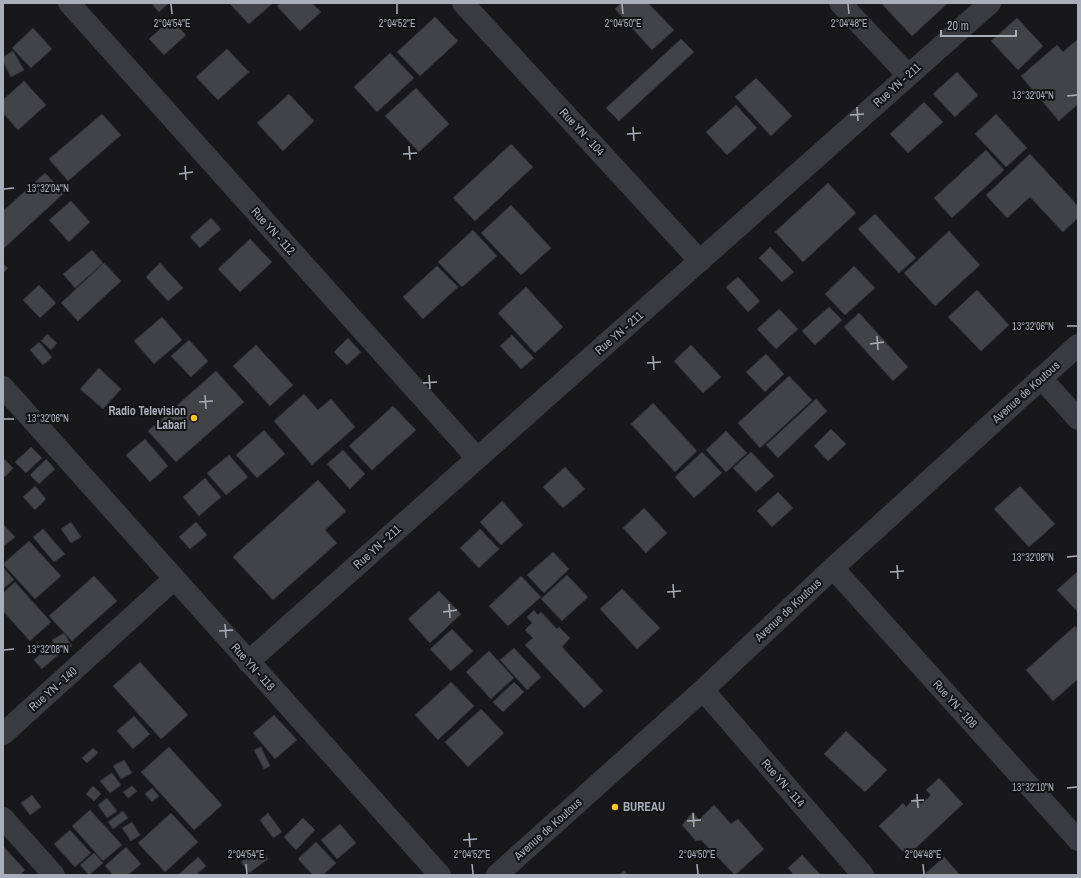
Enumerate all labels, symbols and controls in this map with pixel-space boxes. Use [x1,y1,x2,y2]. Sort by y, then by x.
scale bar [941,12,1016,38]
text: 2°04'54"E [154,17,190,30]
text: 2°04'52"E [379,17,415,30]
text: 2°04'50"E [605,17,641,30]
text: 2°04'48"E [831,17,867,30]
text: 20 m [947,18,969,34]
street label: Rue YN - 211 [870,59,925,111]
text: 13°32'04"N [1012,89,1054,102]
street label: Rue YN - 104 [556,105,608,160]
text: 13°32'04"N [27,182,69,195]
street label: Rue YN - 112 [247,204,299,258]
street label: Rue YN - 211 [592,307,647,358]
text: 13°32'06"N [1012,320,1054,333]
street label: Avenue de Koutous [988,357,1063,427]
place label: Radio Television Labari [109,403,186,433]
text: 13°32'06"N [27,412,69,425]
marker: Radio Television Labari [189,413,199,423]
street label: Rue YN - 211 [350,521,405,573]
text: 13°32'08"N [1012,551,1054,564]
street label: Avenue de Koutous [750,575,825,646]
street label: Rue YN - 118 [227,640,279,694]
text: 13°32'08"N [27,643,69,656]
street label: Rue YN - 140 [26,663,80,715]
street label: Rue YN - 108 [929,677,981,731]
street label: Rue YN - 114 [758,756,809,811]
text: 13°32'10"N [1012,781,1054,794]
street label: Avenue de Koutous [510,794,585,864]
place label: BUREAU [623,799,665,815]
marker: BUREAU [610,802,620,812]
text: 2°04'54"E [228,848,264,861]
text: 2°04'52"E [454,848,490,861]
text: 2°04'50"E [679,848,715,861]
text: 2°04'48"E [905,848,941,861]

